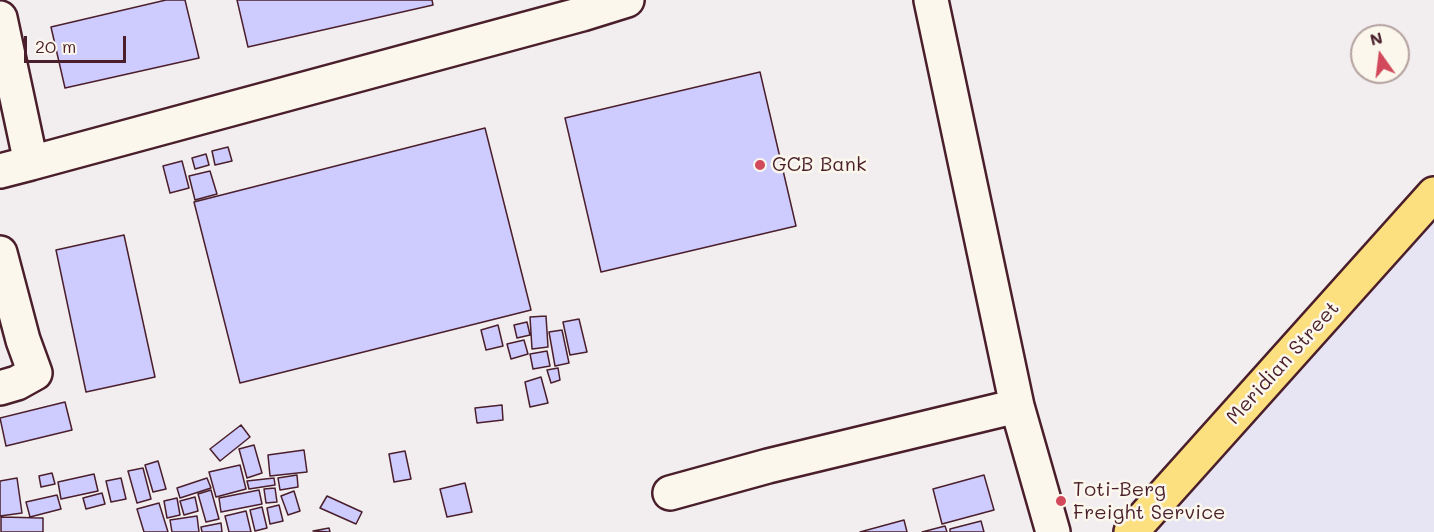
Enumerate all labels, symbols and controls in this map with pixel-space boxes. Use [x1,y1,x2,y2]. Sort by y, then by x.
scale bar [27,24,129,62]
north arrow [1350,24,1410,84]
text: N [1368,26,1384,50]
text: 20 m [35,34,76,58]
place label: GCB Bank [772,153,866,177]
marker: GCB Bank [753,158,767,172]
street label: Meridian Street [1222,297,1344,429]
place label: Toti-Berg Freight Service [1073,478,1225,525]
marker: Toti-Berg Freight Service [1054,494,1068,508]

